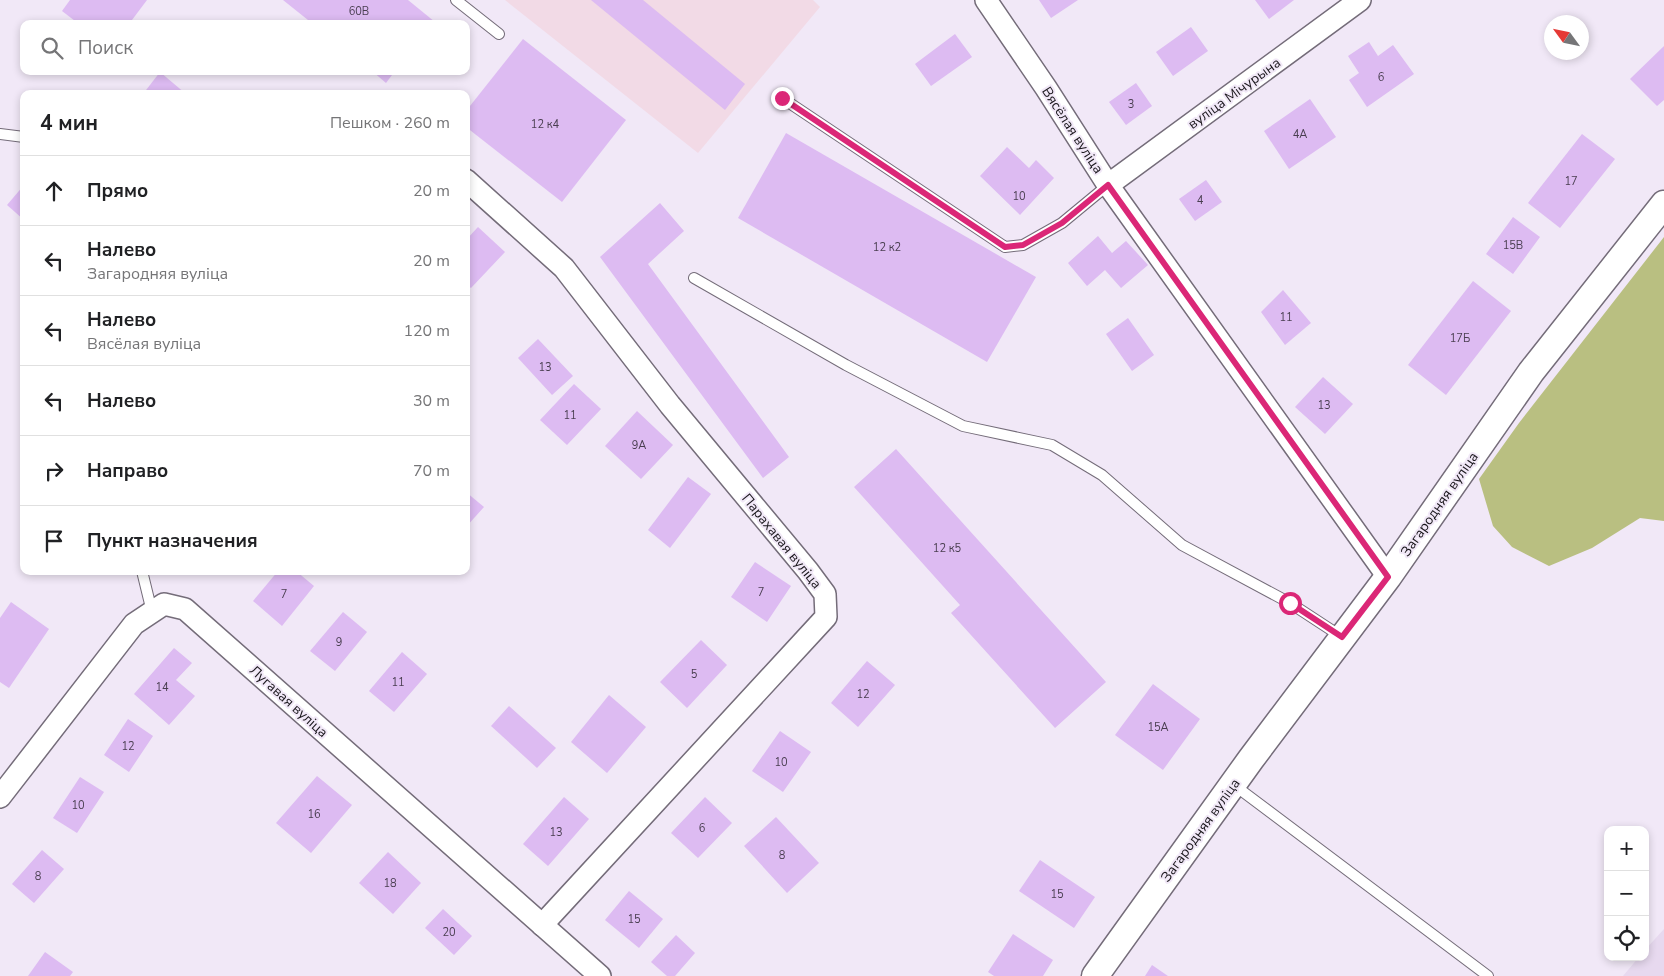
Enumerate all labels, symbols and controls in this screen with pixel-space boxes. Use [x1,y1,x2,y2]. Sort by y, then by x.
house number: 60В [349,4,369,19]
north arrow [1544,15,1589,60]
search box [20,20,470,75]
icon: search [38,34,66,62]
text: Поиск [78,35,133,61]
street label: вуліца Мічурына [1184,53,1284,133]
house number: 6 [1378,70,1385,85]
street label: Вясёлая вуліца [1037,83,1108,177]
route end [771,87,794,110]
house number: 3 [1128,97,1134,112]
text: 4 мин [40,109,98,137]
text: Пешком · 260 m [330,112,450,134]
house number: 12 к4 [531,117,560,132]
house number: 4А [1293,127,1307,142]
house number: 17 [1564,174,1578,189]
icon: ahead [40,177,68,205]
text: Прямо [87,178,148,204]
text: 20 m [413,180,450,202]
house number: 10 [1012,189,1026,204]
house number: 4 [1197,193,1204,208]
text: Налево [87,237,156,263]
house number: 15В [1503,238,1523,253]
house number: 12 к2 [873,240,901,255]
icon: left [40,247,68,275]
text: 20 m [413,250,450,272]
text: Загародняя вуліца [87,263,228,285]
text: Налево [87,307,156,333]
house number: 11 [1279,310,1293,325]
icon: left [40,317,68,345]
text: 120 m [403,320,450,342]
house number: 17Б [1450,331,1470,346]
text: Вясёлая вуліца [87,333,201,355]
house number: 13 [538,360,552,375]
icon: left [40,387,68,415]
text: Налево [87,388,156,414]
text: 30 m [413,390,450,412]
house number: 13 [1317,398,1331,413]
house number: 11 [563,408,577,423]
house number: 9А [632,438,646,453]
street label: Загародняя вуліца [1396,448,1483,560]
icon: right [40,457,68,485]
text: Направо [87,458,168,484]
text: 70 m [413,460,450,482]
street label: Парахавая вуліца [737,490,826,593]
icon: arrive [40,527,68,555]
text: Пункт назначения [87,528,258,554]
house number: 12 к5 [933,541,962,556]
house number: 7 [758,585,764,600]
house number: 7 [281,587,287,602]
route start [1279,592,1302,615]
house number: 9 [336,635,342,650]
street label: Лугавая вуліца [245,661,332,742]
house number: 5 [691,667,698,682]
house number: 11 [391,675,405,690]
house number: 14 [155,680,169,695]
house number: 12 [856,687,870,702]
house number: 15А [1147,720,1169,735]
house number: 12 [121,739,135,754]
house number: 10 [774,755,788,770]
street label: Загародняя вуліца [1156,775,1244,886]
house number: 10 [71,798,85,813]
house number: 16 [307,807,321,822]
house number: 6 [699,821,706,836]
house number: 13 [549,825,563,840]
map controls [1604,826,1649,961]
button: + [1604,826,1649,871]
house number: 8 [779,848,786,863]
house number: 8 [35,869,42,884]
button: − [1604,871,1649,916]
house number: 18 [383,876,397,891]
house number: 15 [1050,887,1064,902]
house number: 15 [627,912,641,927]
button: locate [1604,916,1649,961]
house number: 20 [442,925,456,940]

